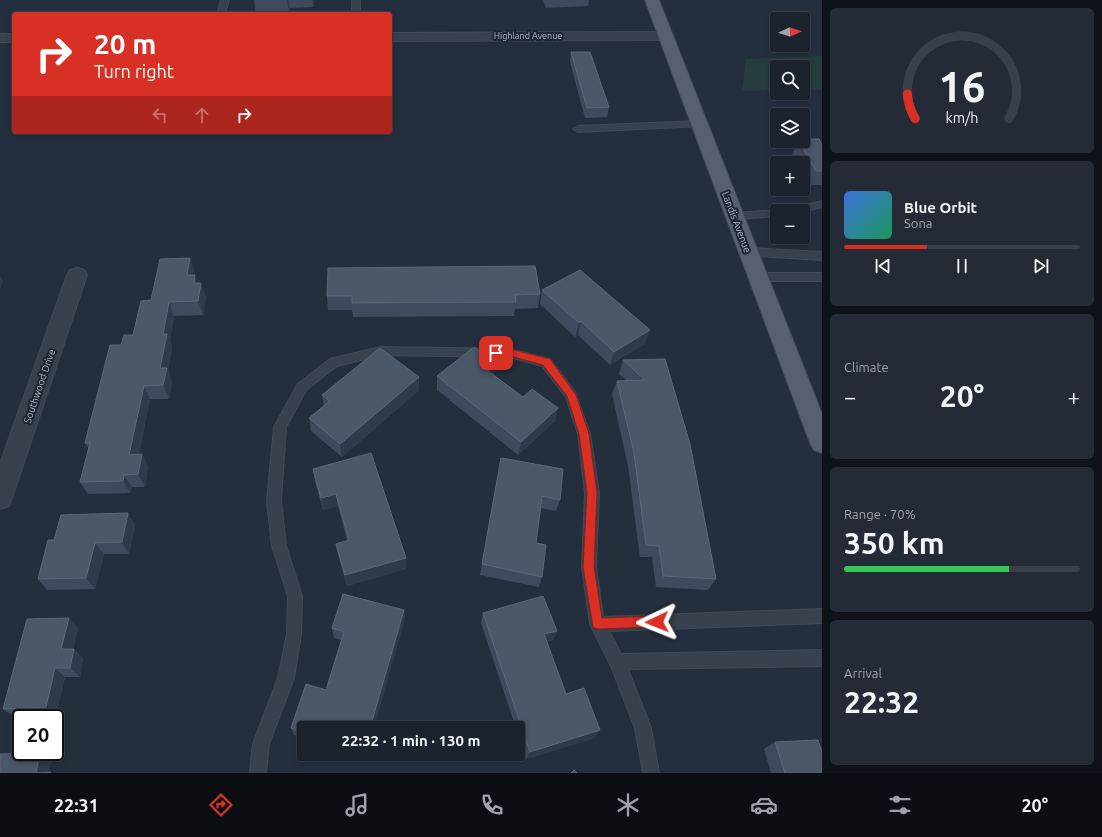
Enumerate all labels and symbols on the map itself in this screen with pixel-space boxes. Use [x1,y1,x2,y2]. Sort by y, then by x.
north arrow [770,12,810,52]
street label: Highland Avenue [494,31,562,41]
street label: Landis Avenue [720,190,753,254]
pin [479,336,513,370]
street label: Southwood Drive [22,348,57,425]
position arrow [636,601,678,643]
speed limit sign: 20 [12,709,64,761]

